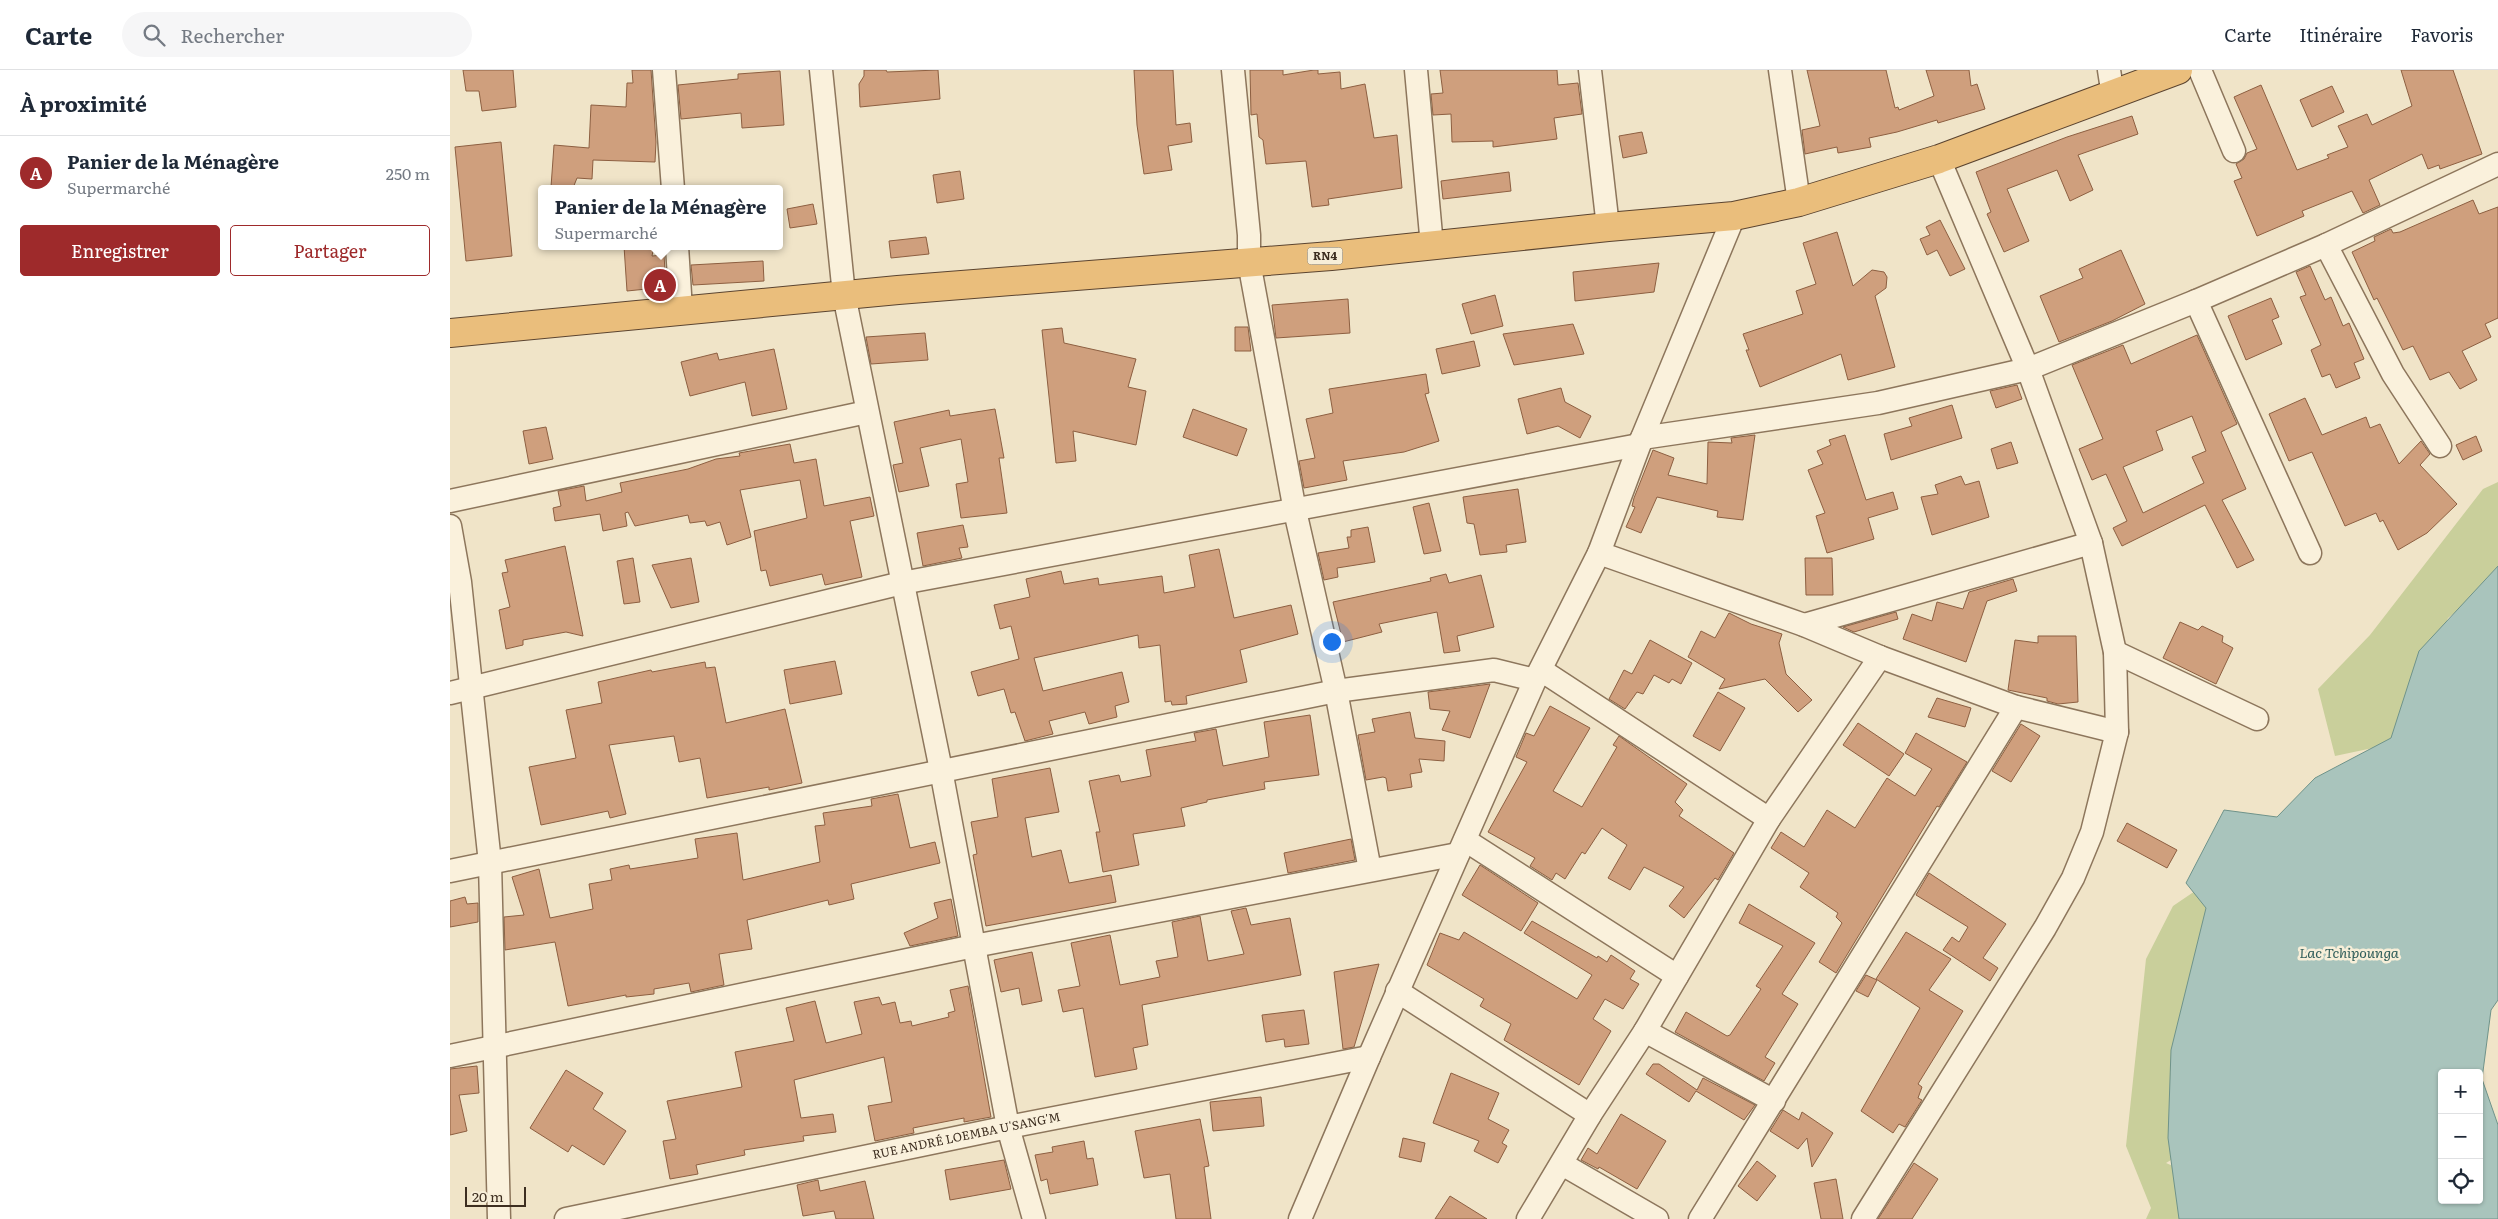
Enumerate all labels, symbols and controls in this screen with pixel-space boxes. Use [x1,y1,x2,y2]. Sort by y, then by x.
search box [122,12,472,57]
text: Carte [25,17,92,52]
icon: search [140,21,168,49]
text: Rechercher [180,21,284,49]
text: Carte [2224,21,2271,48]
text: Itinéraire [2299,21,2382,48]
text: Favoris [2410,21,2473,48]
text: À proximité [20,87,147,118]
text: Panier de la Ménagère [67,147,279,175]
text: A [30,161,42,185]
text: 250 m [386,161,430,185]
text: Supermarché [67,175,170,199]
popup [538,185,783,250]
text: Panier de la Ménagère [554,192,767,220]
text: Supermarché [554,220,658,244]
button: Enregistrer [20,225,220,276]
button: Partager [230,225,430,276]
road number: RN4 [1308,248,1342,265]
pin: A [644,266,676,304]
your location [1319,629,1345,655]
water label: Lac Tchipounga [2299,942,2399,962]
map controls [2438,1069,2483,1204]
button: + [2438,1069,2483,1114]
street label: RUE ANDRÉ LOEMBA U'SANG'M [871,1107,1062,1163]
button: − [2438,1114,2483,1159]
button: locate [2438,1159,2483,1204]
scale bar [465,1184,526,1207]
text: 20 m [472,1186,504,1206]

